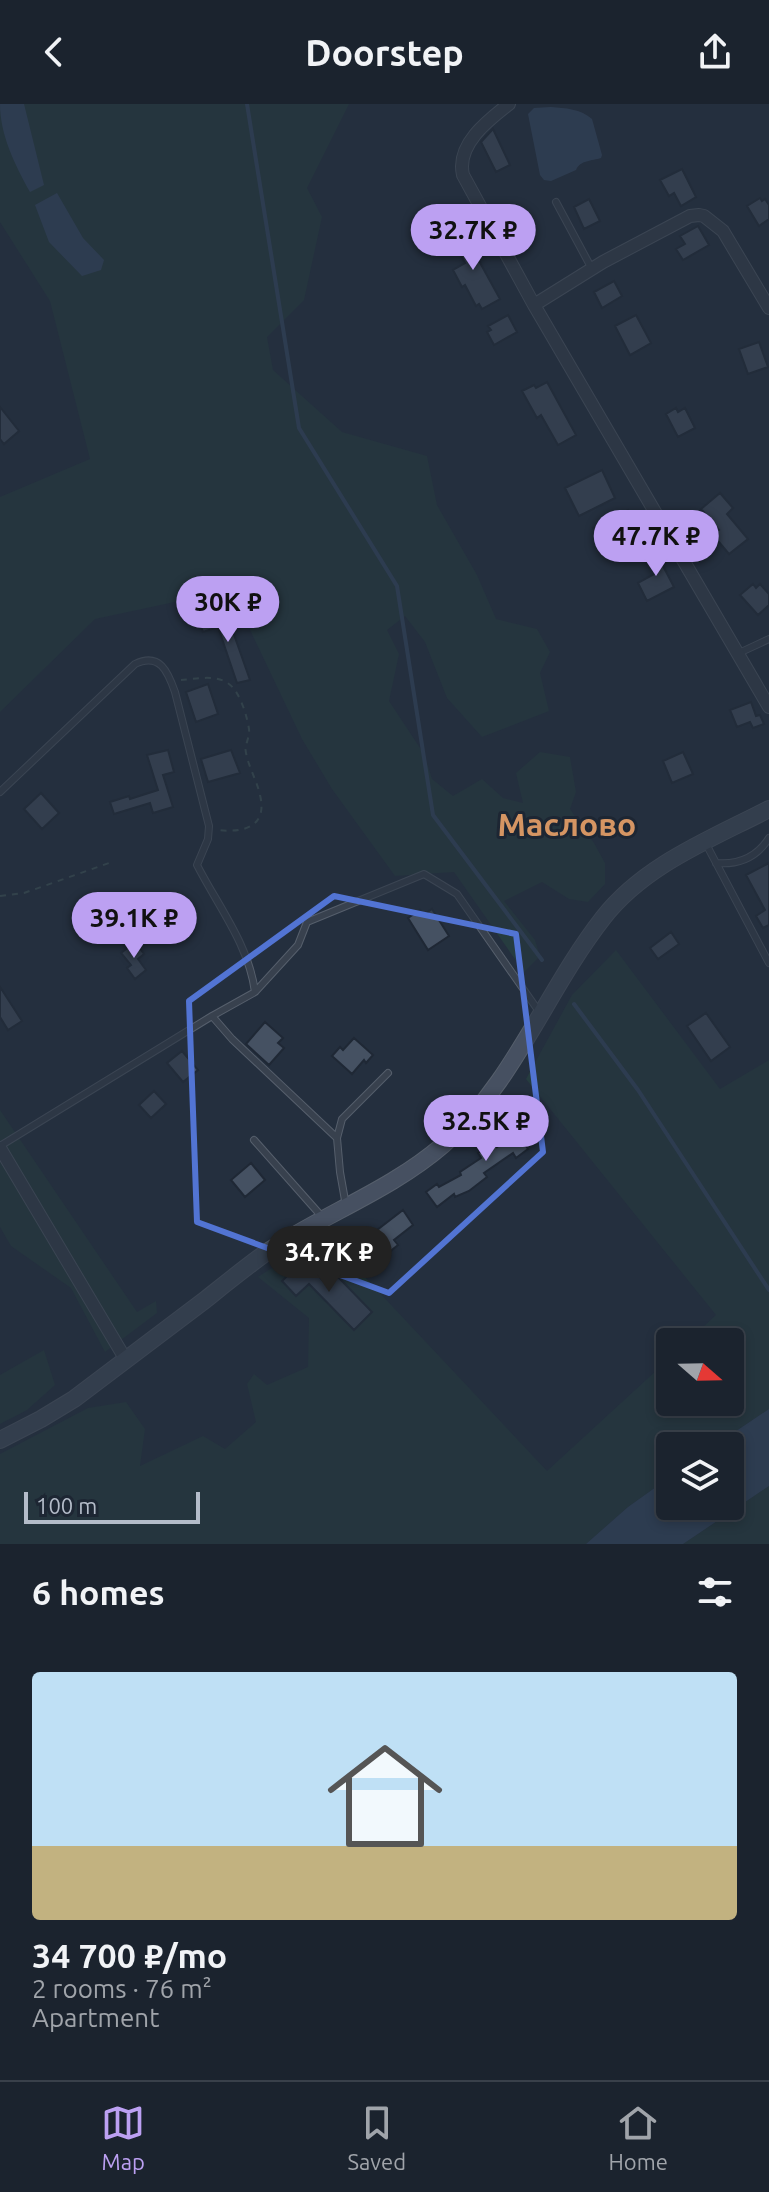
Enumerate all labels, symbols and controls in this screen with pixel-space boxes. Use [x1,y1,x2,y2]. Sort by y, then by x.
icon: back [32,30,76,74]
icon: share [693,30,737,74]
text: Doorstep [305,32,464,73]
pin: 32.7K ₽ [399,204,547,272]
text: 32.7K ₽ [429,215,517,244]
pin: 47.7K ₽ [582,510,730,578]
text: 47.7K ₽ [612,521,700,550]
pin: 30K ₽ [172,576,284,644]
text: 30K ₽ [194,587,262,616]
district label: Маслово [498,806,636,842]
pin: 39.1K ₽ [60,892,208,960]
text: 39.1K ₽ [90,903,178,932]
pin: 32.5K ₽ [412,1095,560,1163]
text: 32.5K ₽ [442,1106,530,1135]
pin: 34.7K ₽ [255,1226,403,1294]
text: 34.7K ₽ [285,1237,373,1266]
north arrow [656,1328,744,1416]
map controls [656,1328,744,1520]
button: layers [656,1432,744,1520]
scale bar [24,1488,200,1524]
text: 100 m [36,1493,97,1518]
icon: filters [693,1570,737,1614]
text: 6 homes [32,1573,165,1611]
icon: home [313,1724,457,1868]
text: 34 700 ₽/mo [32,1936,227,1974]
text: 2 rooms · 76 m² [32,1974,212,2003]
text: Apartment [32,2003,159,2032]
tab: Map [101,2101,145,2174]
tab: Saved [348,2101,406,2174]
tab: Home [608,2101,668,2174]

